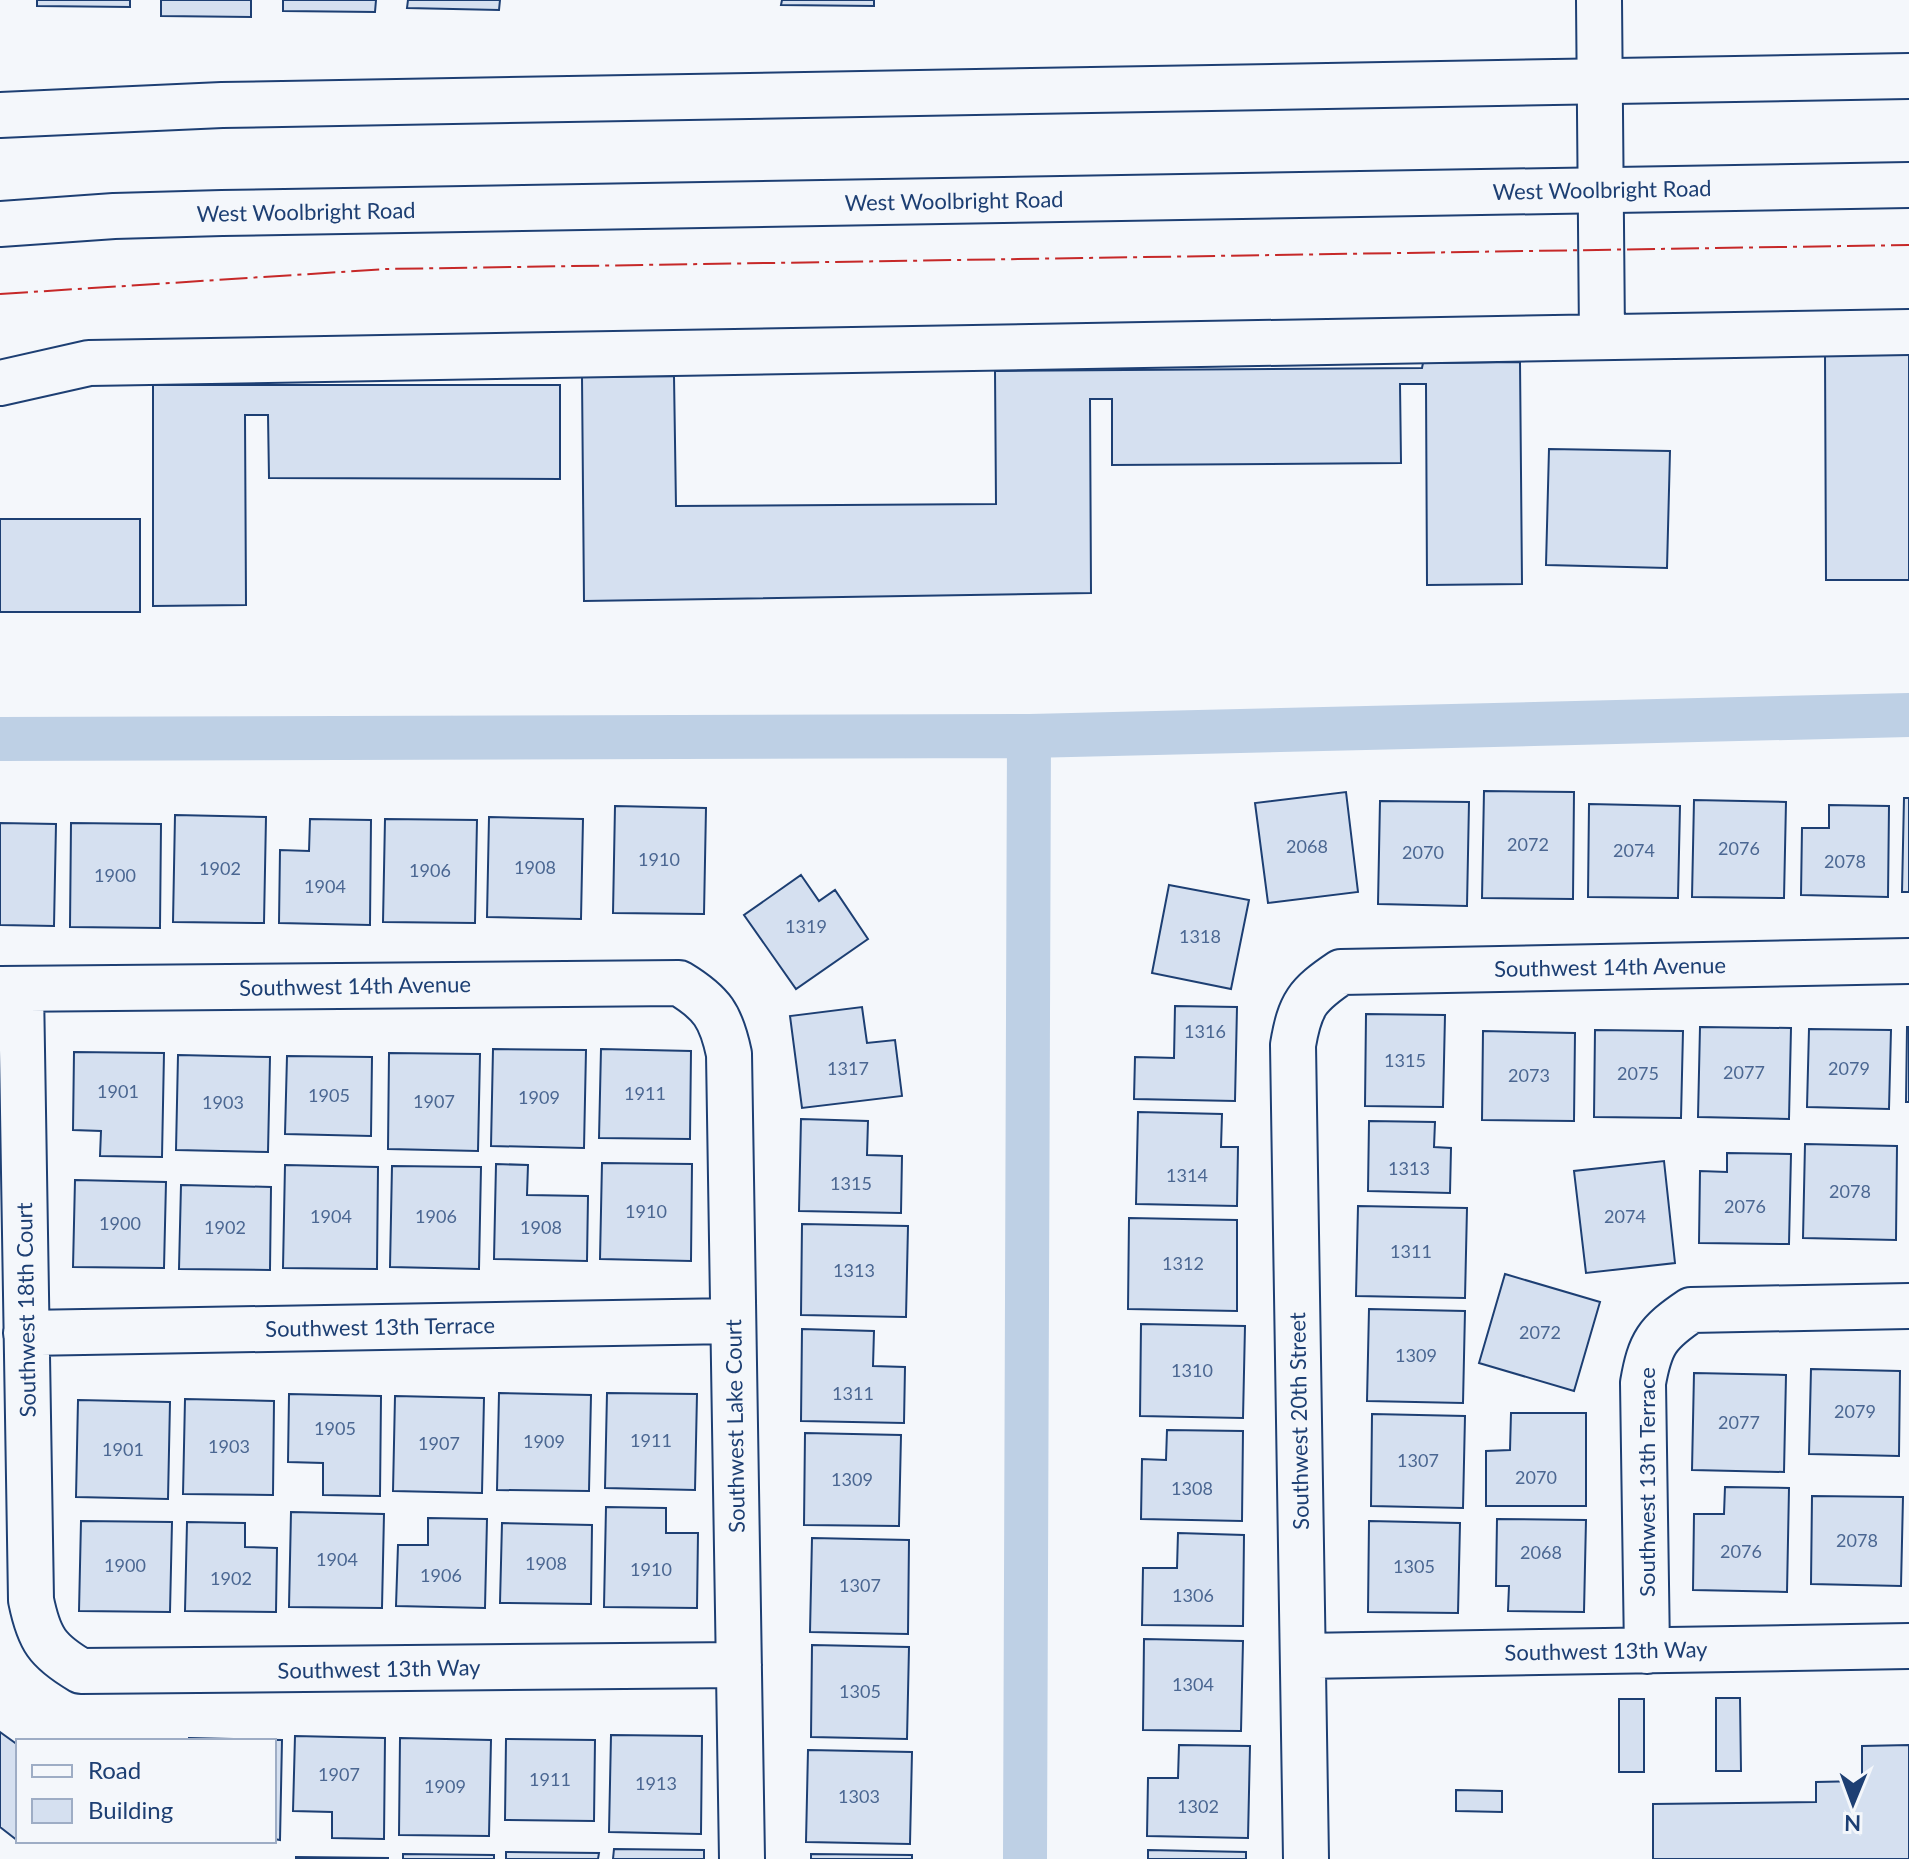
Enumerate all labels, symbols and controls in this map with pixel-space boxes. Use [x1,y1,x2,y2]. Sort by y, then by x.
street label: West Woolbright Road [1492,174,1712,205]
street label: West Woolbright Road [844,185,1064,216]
street label: West Woolbright Road [196,196,416,227]
house number: 2072 [1507,833,1549,855]
house number: 2068 [1286,835,1328,857]
house number: 2076 [1718,837,1760,859]
house number: 2074 [1613,839,1655,861]
house number: 2070 [1402,841,1444,863]
house number: 1910 [638,848,680,870]
house number: 2078 [1824,850,1866,872]
house number: 1908 [514,856,556,878]
house number: 1902 [199,857,241,879]
house number: 1906 [409,859,451,881]
house number: 1900 [94,864,136,886]
house number: 1904 [304,875,346,897]
house number: 1319 [785,915,827,937]
house number: 1318 [1179,925,1221,947]
street label: Southwest 14th Avenue [1494,951,1726,982]
street label: Southwest 14th Avenue [239,970,471,1001]
house number: 1316 [1184,1020,1226,1042]
house number: 1315 [1384,1049,1426,1071]
house number: 1317 [827,1057,869,1079]
house number: 2079 [1828,1057,1870,1079]
house number: 2077 [1723,1061,1765,1083]
house number: 2075 [1617,1062,1659,1084]
house number: 2073 [1508,1064,1550,1086]
house number: 1901 [97,1080,139,1102]
house number: 1911 [624,1082,666,1104]
house number: 1905 [308,1084,350,1106]
house number: 1909 [518,1086,560,1108]
house number: 1907 [413,1090,455,1112]
house number: 1903 [202,1091,244,1113]
house number: 1313 [1388,1157,1430,1179]
house number: 1314 [1166,1164,1208,1186]
house number: 1315 [830,1172,872,1194]
house number: 2078 [1829,1180,1871,1202]
house number: 2076 [1724,1195,1766,1217]
house number: 1910 [625,1200,667,1222]
street label: Southwest 18th Court [10,1202,41,1418]
house number: 1904 [310,1205,352,1227]
house number: 1906 [415,1205,457,1227]
house number: 2074 [1604,1205,1646,1227]
house number: 1900 [99,1212,141,1234]
house number: 1902 [204,1216,246,1238]
house number: 1908 [520,1216,562,1238]
house number: 1311 [1390,1240,1432,1262]
house number: 1312 [1162,1252,1204,1274]
house number: 1313 [833,1259,875,1281]
street label: Southwest 13th Terrace [265,1311,495,1342]
street label: Southwest 20th Street [1283,1312,1314,1530]
street label: Southwest Lake Court [719,1319,750,1533]
house number: 2072 [1519,1321,1561,1343]
house number: 1309 [1395,1344,1437,1366]
house number: 1310 [1171,1359,1213,1381]
street label: Southwest 13th Terrace [1633,1367,1660,1597]
house number: 1311 [832,1382,874,1404]
house number: 2079 [1834,1400,1876,1422]
house number: 2077 [1718,1411,1760,1433]
house number: 1905 [314,1417,356,1439]
house number: 1911 [630,1429,672,1451]
house number: 1909 [523,1430,565,1452]
house number: 1907 [418,1432,460,1454]
house number: 1903 [208,1435,250,1457]
house number: 1901 [102,1438,144,1460]
house number: 1307 [1397,1449,1439,1471]
house number: 2070 [1515,1466,1557,1488]
house number: 1309 [831,1468,873,1490]
house number: 1308 [1171,1477,1213,1499]
house number: 2078 [1836,1529,1878,1551]
house number: 2076 [1720,1540,1762,1562]
house number: 2068 [1520,1541,1562,1563]
house number: 1904 [316,1548,358,1570]
house number: 1908 [525,1552,567,1574]
house number: 1900 [104,1554,146,1576]
house number: 1305 [1393,1555,1435,1577]
house number: 1910 [630,1558,672,1580]
house number: 1906 [420,1564,462,1586]
house number: 1902 [210,1567,252,1589]
house number: 1307 [839,1574,881,1596]
house number: 1306 [1172,1584,1214,1606]
street label: Southwest 13th Way [1504,1635,1708,1666]
street label: Southwest 13th Way [277,1653,481,1684]
house number: 1304 [1172,1673,1214,1695]
house number: 1305 [839,1680,881,1702]
legend [16,1739,276,1843]
text: Road [88,1755,141,1784]
house number: 1907 [318,1763,360,1785]
north arrow [1813,1763,1893,1843]
house number: 1911 [529,1768,571,1790]
house number: 1913 [635,1772,677,1794]
house number: 1909 [424,1775,466,1797]
house number: 1303 [838,1785,880,1807]
text: Building [88,1795,173,1824]
house number: 1302 [1177,1795,1219,1817]
text: N [1844,1810,1861,1837]

